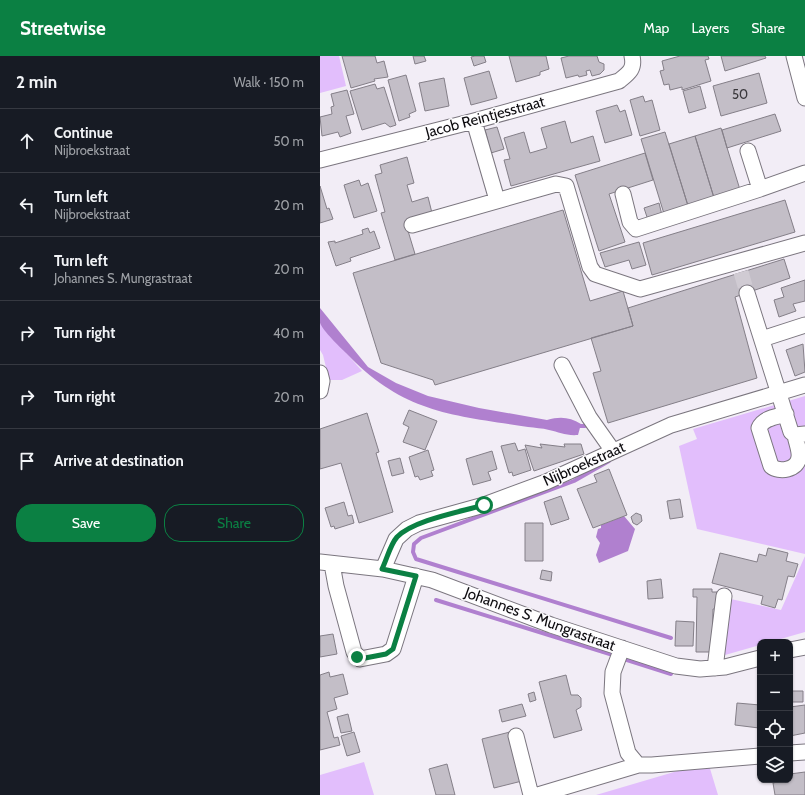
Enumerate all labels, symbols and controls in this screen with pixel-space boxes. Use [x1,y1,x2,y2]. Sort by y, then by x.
text: Streetwise [20,17,106,40]
text: Map [644,19,669,37]
text: Layers [691,19,729,37]
text: Share [751,19,785,37]
text: 2 min [16,72,57,92]
text: Walk · 150 m [233,74,304,90]
house number: 50 [732,86,748,102]
street label: Jacob Reintjesstraat [422,92,547,142]
text: Continue [54,124,113,142]
icon: ahead [16,130,38,152]
text: 50 m [274,133,304,149]
text: Nijbroekstraat [54,142,130,158]
text: Turn left [54,188,108,206]
icon: left [16,194,38,216]
text: 20 m [274,197,304,213]
text: Nijbroekstraat [54,206,130,222]
text: Turn left [54,252,108,270]
icon: left [16,258,38,280]
text: 20 m [274,261,304,277]
text: Johannes S. Mungrastraat [54,270,192,286]
icon: right [16,322,38,344]
text: Turn right [54,324,115,342]
text: 40 m [273,325,304,341]
icon: right [16,386,38,408]
text: Turn right [54,388,115,406]
text: 20 m [274,389,304,405]
street label: Nijbroekstraat [540,438,628,490]
icon: arrive [16,450,38,472]
text: Arrive at destination [54,452,184,470]
route start [475,496,493,514]
button: Save [16,504,156,542]
button: Share [164,504,304,542]
street label: Johannes S. Mungrastraat [461,583,618,655]
map controls [757,639,793,783]
button: + [757,639,793,675]
route end [348,648,366,666]
button: − [757,675,793,711]
button: locate [757,711,793,747]
button: layers [757,747,793,783]

